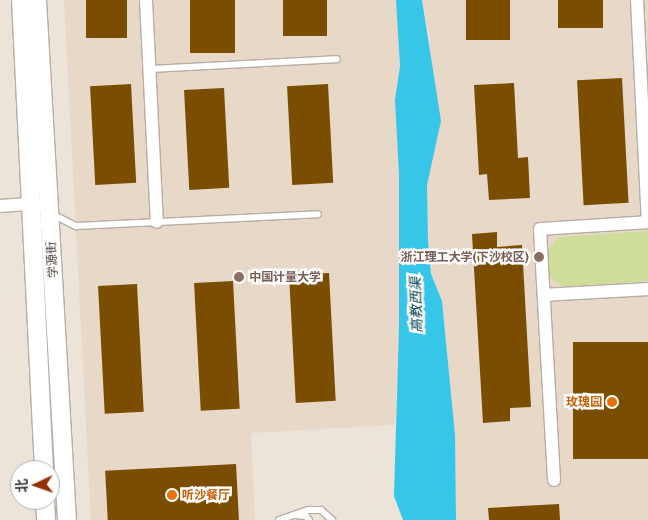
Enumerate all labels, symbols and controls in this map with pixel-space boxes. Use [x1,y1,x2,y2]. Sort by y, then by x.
street label: 学源街 [44,242,60,278]
place label: 浙江理工大学(下沙校区) [400,250,529,264]
marker: 浙江理工大学(下沙校区) [533,251,545,263]
place label: 中国计量大学 [249,270,321,284]
marker: 中国计量大学 [233,271,245,283]
water label: 高教西渠 [406,277,424,333]
place label: 玫瑰园 [566,395,602,409]
marker: 玫瑰园 [606,396,618,408]
north arrow [10,460,60,510]
text: 北 [11,478,31,493]
place label: 听沙餐厅 [182,488,230,502]
marker: 听沙餐厅 [166,489,178,501]

